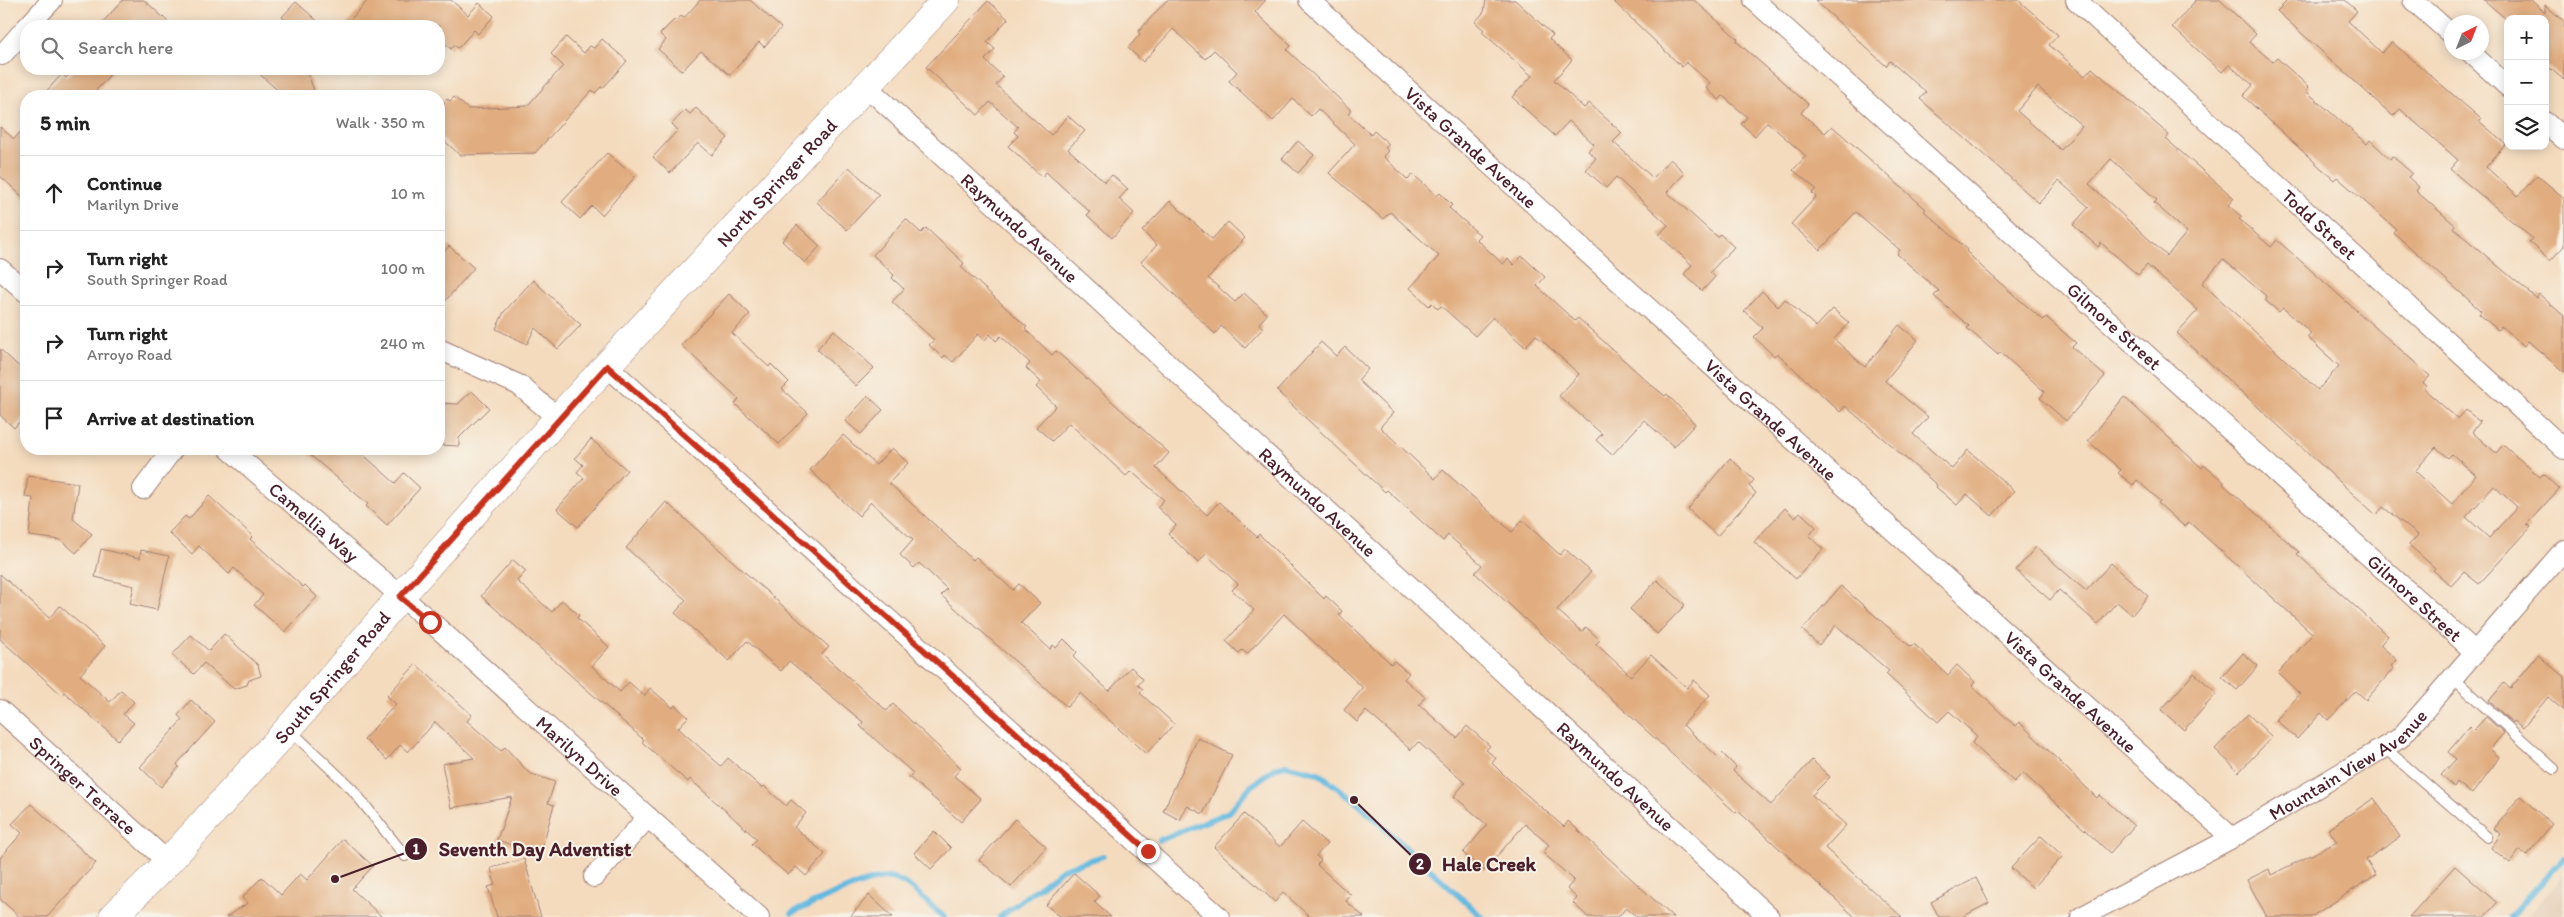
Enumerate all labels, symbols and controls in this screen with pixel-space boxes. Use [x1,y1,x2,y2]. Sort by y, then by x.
north arrow [2444,15,2489,60]
map controls [2504,15,2549,150]
button: + [2504,15,2549,60]
search box [20,20,445,75]
icon: search [38,34,66,62]
text: Search here [78,36,173,59]
button: − [2504,60,2549,105]
street label: Vista Grande Avenue [1400,82,1542,213]
button: layers [2504,105,2549,150]
text: 5 min [40,110,90,135]
text: Walk · 350 m [336,113,425,132]
street label: North Springer Road [712,113,843,252]
street label: Raymundo Avenue [956,168,1083,288]
text: Continue [87,172,162,195]
icon: ahead [40,179,68,207]
text: 10 m [391,184,425,203]
street label: Todd Street [2277,184,2362,265]
text: Marilyn Drive [87,195,179,214]
text: Turn right [87,247,168,270]
icon: right [40,254,68,282]
text: 100 m [381,259,425,278]
text: South Springer Road [87,270,228,289]
street label: Gilmore Street [2062,278,2166,375]
text: Turn right [87,322,168,345]
icon: right [40,329,68,357]
text: 240 m [380,334,425,353]
text: Arroyo Road [87,345,172,364]
street label: Vista Grande Avenue [1700,354,1842,486]
icon: arrive [40,404,68,432]
text: Arrive at destination [87,407,254,430]
street label: Raymundo Avenue [1254,442,1381,562]
street label: Camellia Way [264,477,364,567]
street label: Gilmore Street [2362,549,2467,647]
street label: South Springer Road [270,606,395,749]
route start [419,611,442,634]
street label: Vista Grande Avenue [2000,626,2141,758]
street label: Mountain View Avenue [2265,704,2432,825]
street label: Marilyn Drive [531,711,628,801]
street label: Raymundo Avenue [1552,717,1679,836]
street label: Springer Terrace [24,731,141,840]
callout: Seventh Day Adventist [403,831,642,866]
text: Seventh Day Adventist [439,837,632,862]
text: 1 [413,840,420,858]
route end [1137,840,1160,863]
callout: Hale Creek [1407,847,1546,882]
text: Hale Creek [1442,852,1537,876]
text: 2 [1416,855,1424,873]

